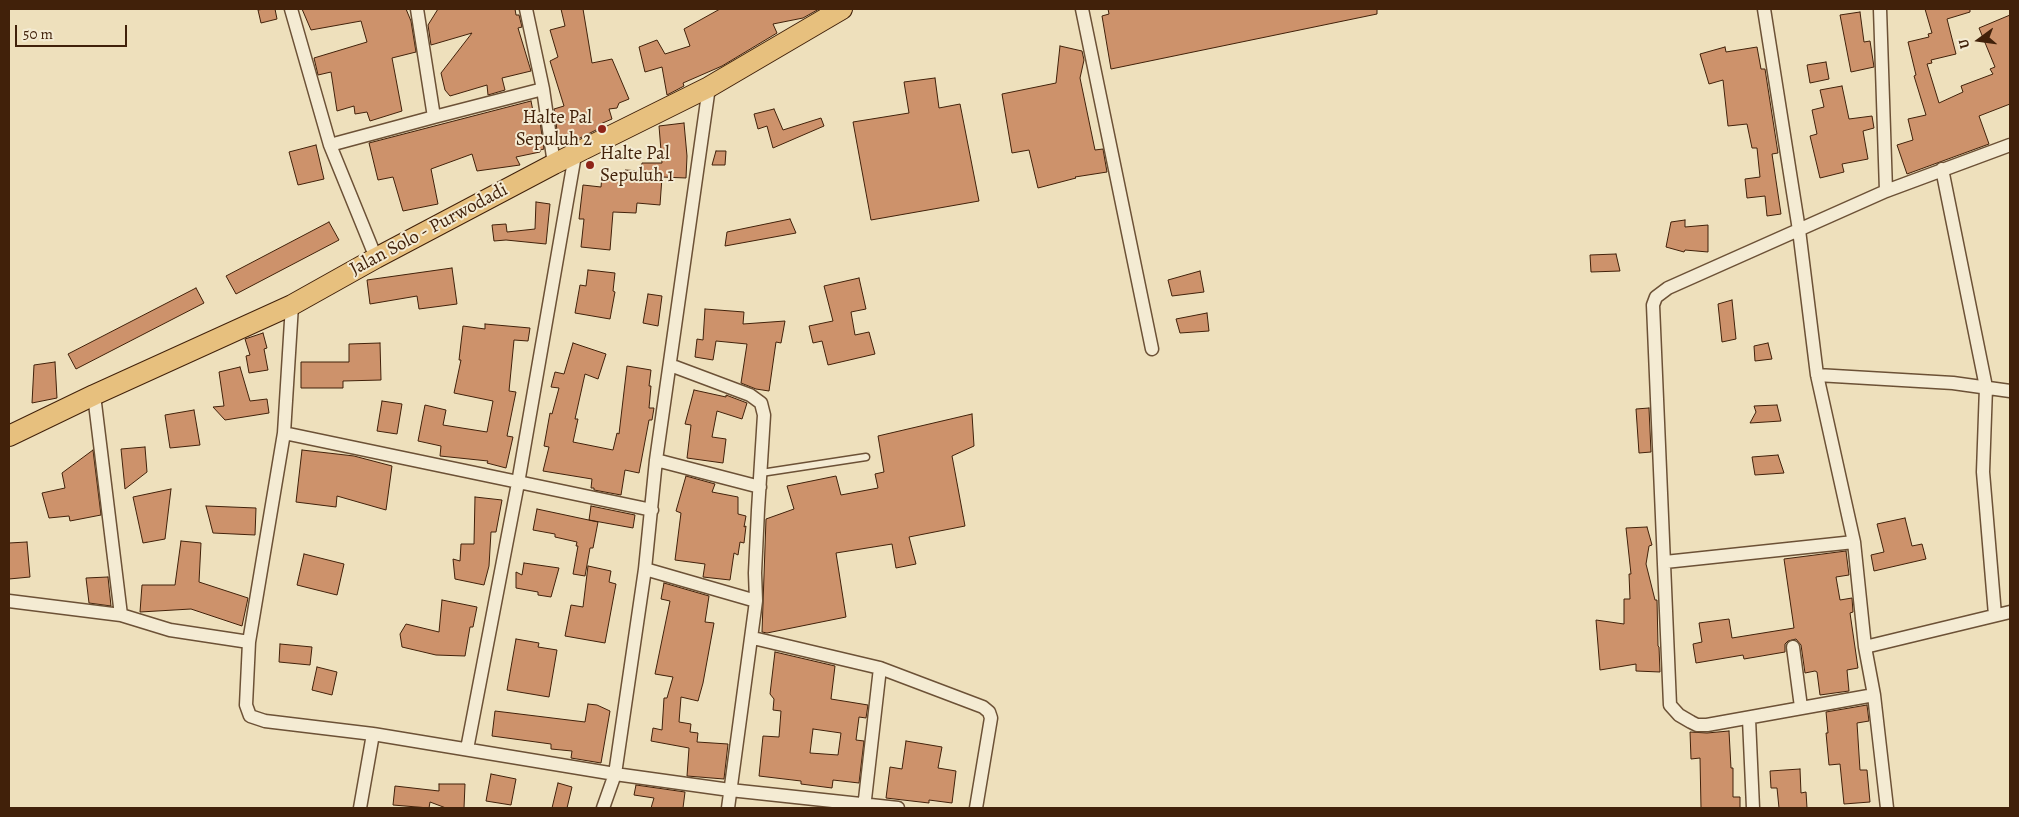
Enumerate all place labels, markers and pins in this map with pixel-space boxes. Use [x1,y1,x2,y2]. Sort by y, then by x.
place label: Halte Pal Sepuluh 2 [516,107,592,151]
marker: Halte Pal Sepuluh 2 [596,123,608,135]
place label: Halte Pal Sepuluh 1 [600,143,674,187]
marker: Halte Pal Sepuluh 1 [584,159,596,171]

